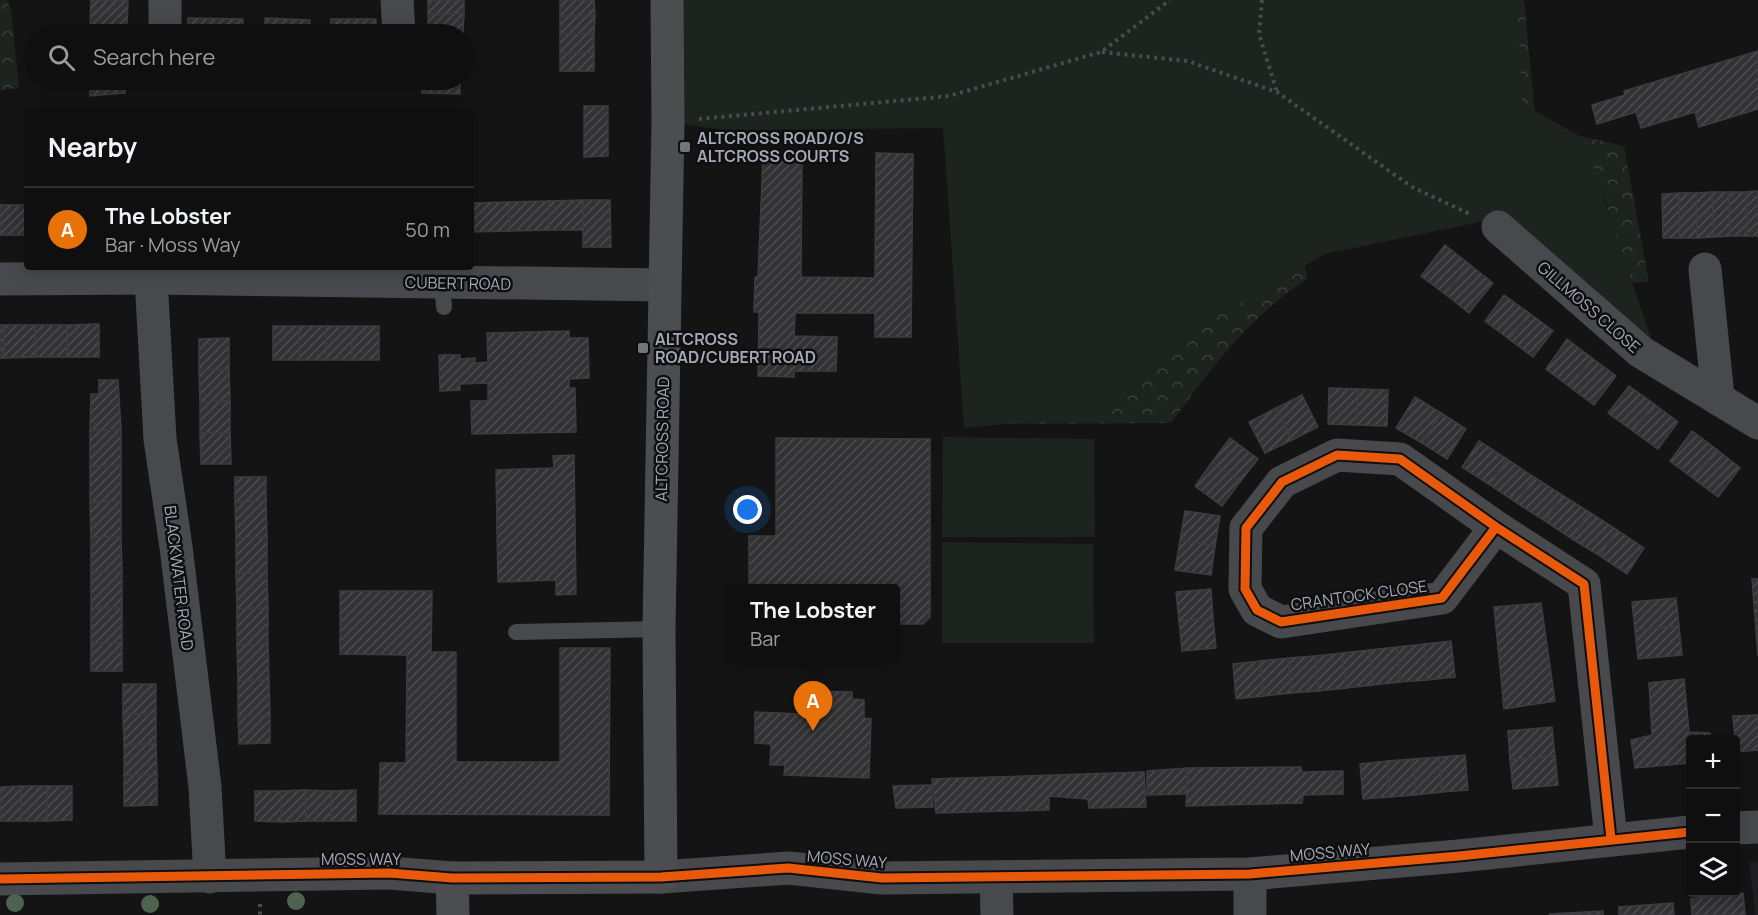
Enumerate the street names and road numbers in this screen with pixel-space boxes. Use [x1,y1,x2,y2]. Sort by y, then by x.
street label: GILLMOSS CLOSE [1533,256,1645,358]
street label: CUBERT ROAD [405,271,512,295]
street label: ALTCROSS ROAD [650,376,674,502]
street label: BLACKWATER ROAD [159,504,199,652]
street label: CRANTOCK CLOSE [1289,575,1429,615]
street label: MOSS WAY [1289,838,1371,866]
street label: MOSS WAY [806,845,888,873]
street label: MOSS WAY [321,848,401,870]

